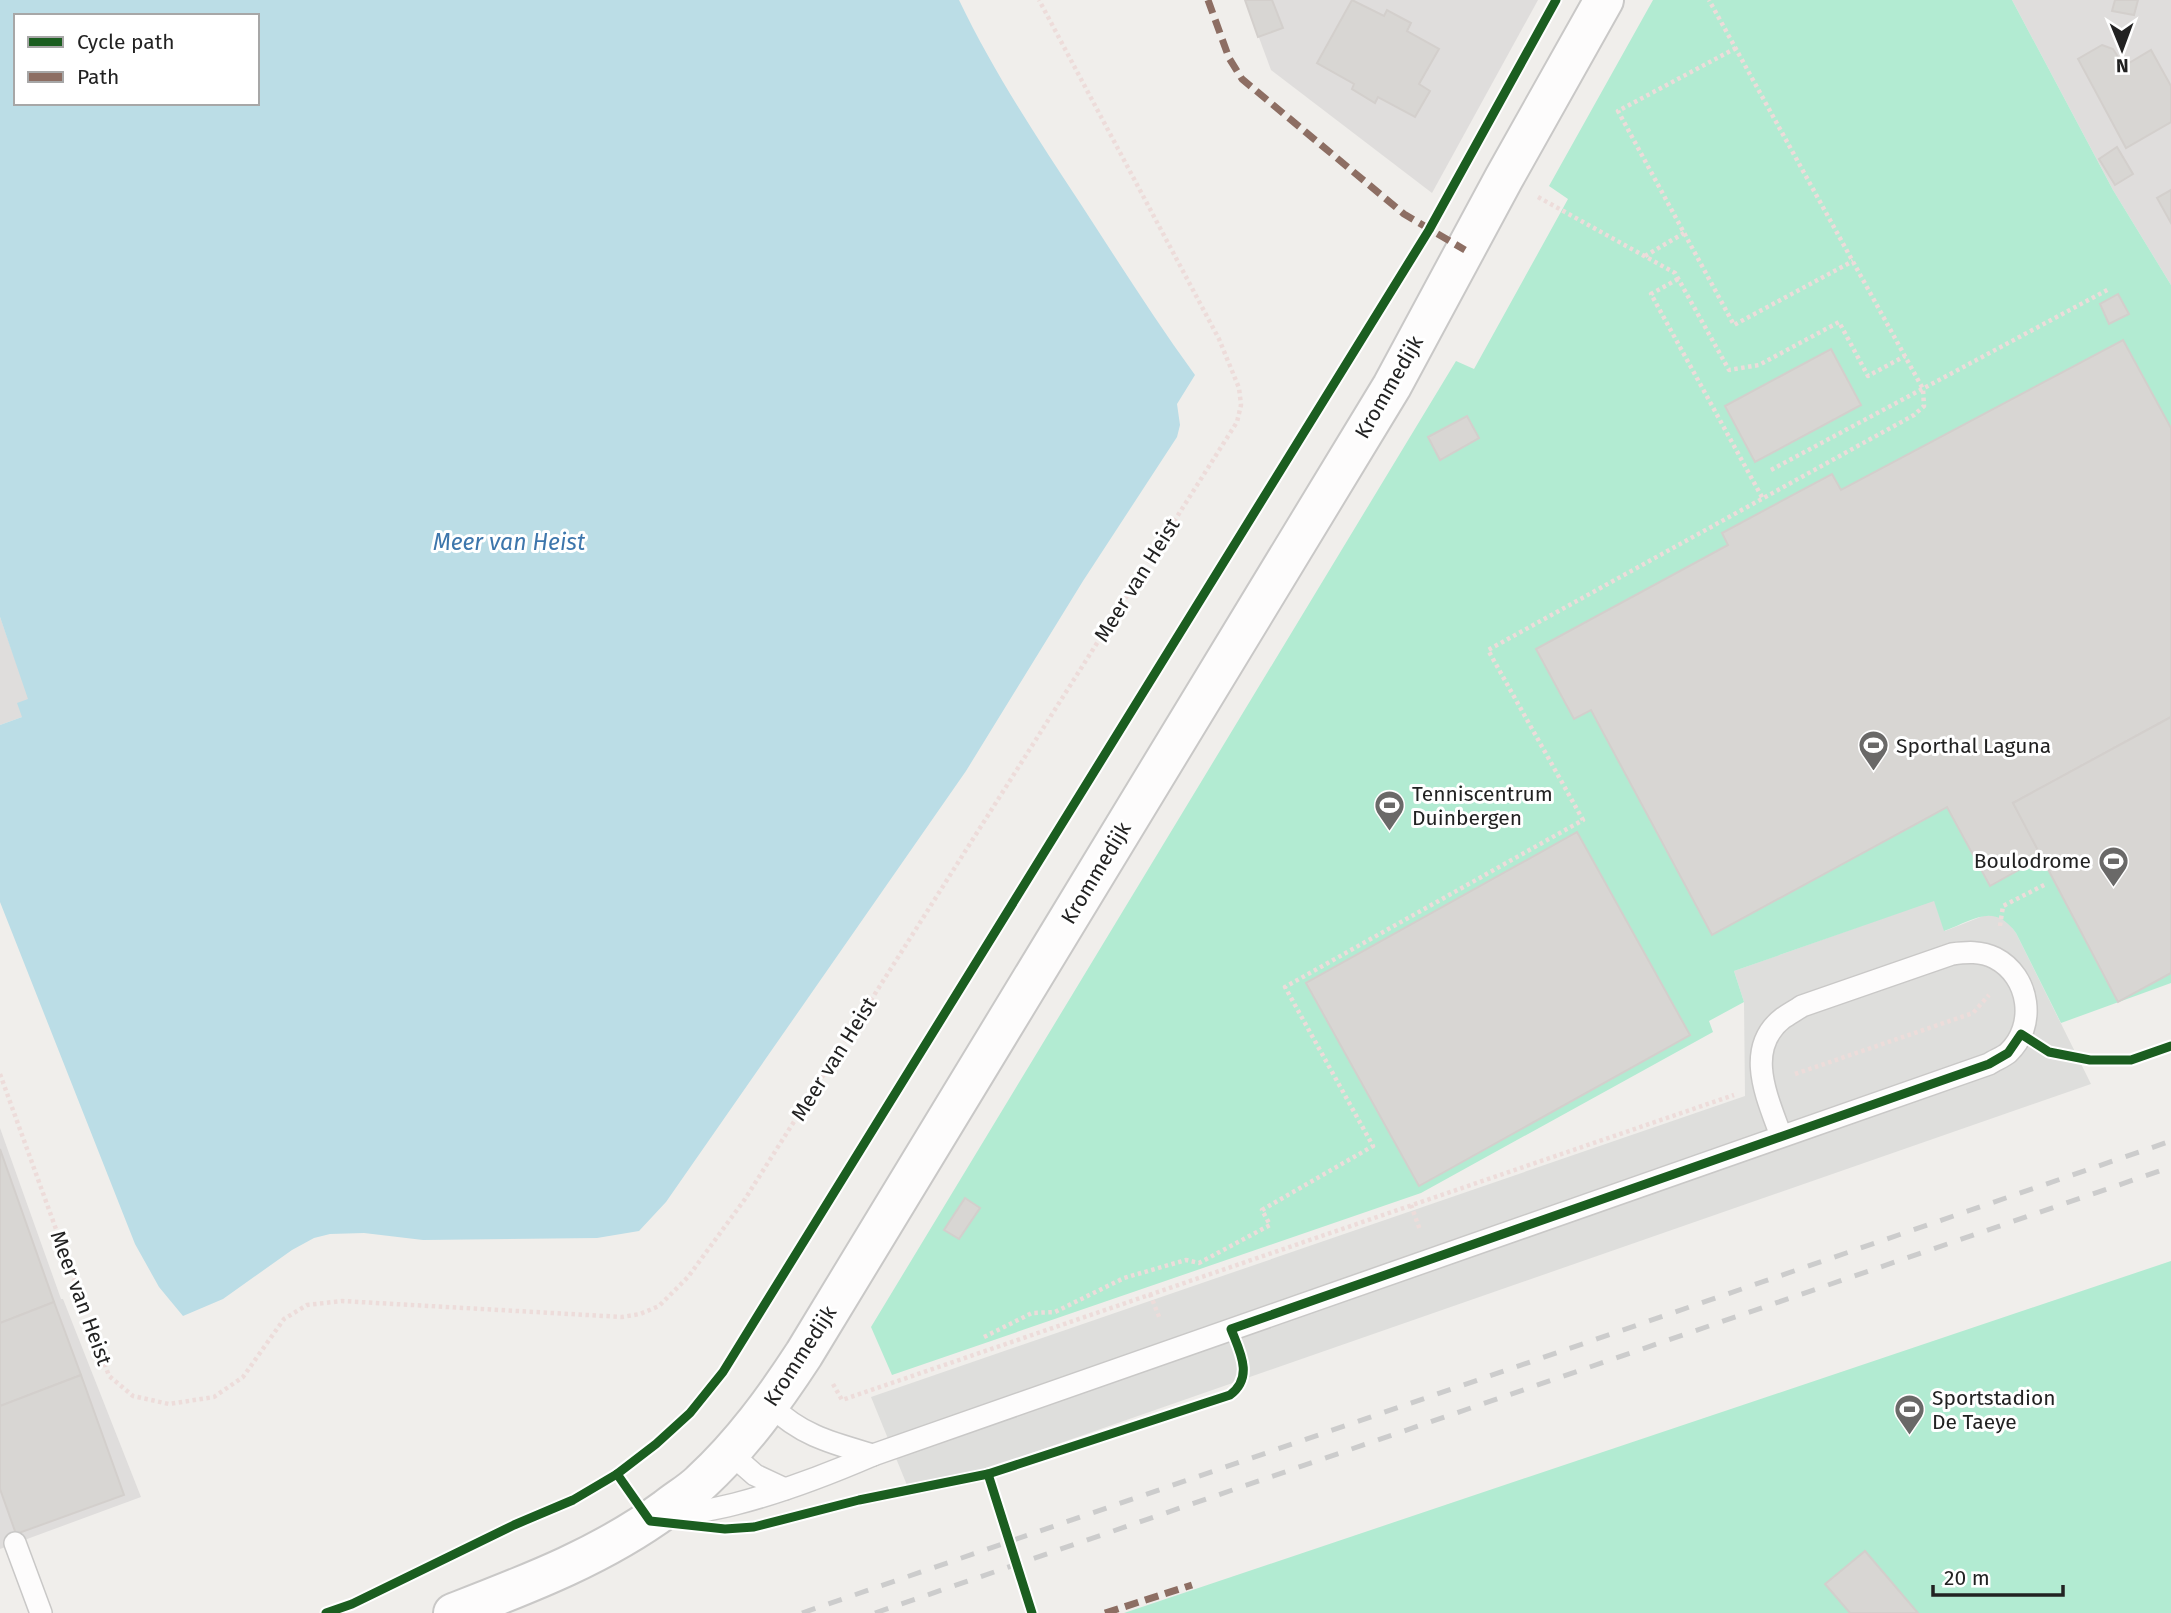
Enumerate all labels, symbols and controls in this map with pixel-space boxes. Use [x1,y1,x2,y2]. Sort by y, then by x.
legend [14,14,259,105]
north arrow [2087,14,2157,84]
text: Cycle path [77,29,175,55]
text: N [2116,54,2129,77]
text: Path [77,64,119,90]
street label: Krommedijk [1349,331,1429,443]
street label: Meer van Heist [1089,513,1186,647]
water label: Meer van Heist [433,528,586,556]
sports icon: Sporthal Laguna [1856,729,1890,773]
place label: Sporthal Laguna [1896,733,2051,759]
place label: Tenniscentrum Duinbergen [1412,781,1553,831]
sports icon: Tenniscentrum Duinbergen [1372,789,1406,833]
street label: Krommedijk [1055,817,1137,929]
sports icon: Boulodrome [2097,844,2131,888]
place label: Boulodrome [1974,848,2091,874]
street label: Meer van Heist [786,992,883,1126]
street label: Meer van Heist [45,1227,118,1369]
street label: Krommedijk [758,1301,842,1411]
place label: Sportstadion De Taeye [1932,1385,2056,1435]
sports icon: Sportstadion De Taeye [1892,1393,1926,1437]
scale bar [1933,1554,2062,1598]
text: 20 m [1944,1565,1990,1591]

